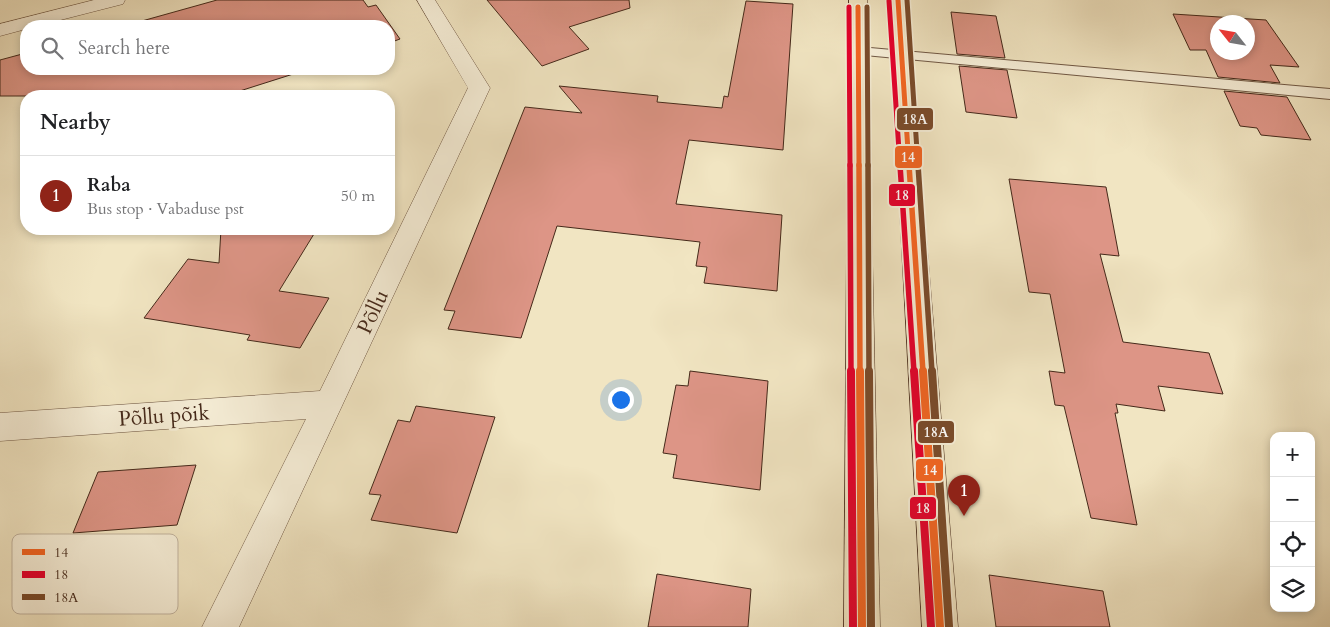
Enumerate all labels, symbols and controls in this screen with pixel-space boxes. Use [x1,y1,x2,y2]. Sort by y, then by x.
north arrow [1210,15,1255,60]
search box [20,20,395,75]
icon: search [38,34,66,62]
text: Search here [78,35,170,61]
line badge: 18A [896,107,934,131]
text: Nearby [40,108,111,137]
text: 18A [903,110,928,129]
line badge: 14 [894,145,923,169]
text: 14 [901,148,915,167]
text: Raba [87,172,131,198]
line badge: 18 [888,183,916,207]
text: 1 [52,185,60,207]
text: 50 m [341,185,375,207]
text: 18 [895,186,909,205]
text: Bus stop · Vabaduse pst [87,198,244,220]
street label: Põllu [350,285,396,339]
your location [608,387,634,413]
street label: Põllu põik [117,398,211,434]
line badge: 18A [917,420,955,444]
text: 18A [924,423,949,442]
map controls [1270,432,1315,612]
button: + [1270,432,1315,477]
line badge: 14 [915,458,944,482]
text: 14 [923,461,937,480]
pin: 1 [948,475,980,516]
button: − [1270,477,1315,522]
line badge: 18 [909,496,937,520]
text: 18 [916,499,930,518]
button: locate [1270,522,1315,567]
legend [12,534,178,614]
text: 14 [54,543,68,562]
text: 18 [54,565,68,584]
button: layers [1270,567,1315,612]
text: 18A [54,588,78,607]

